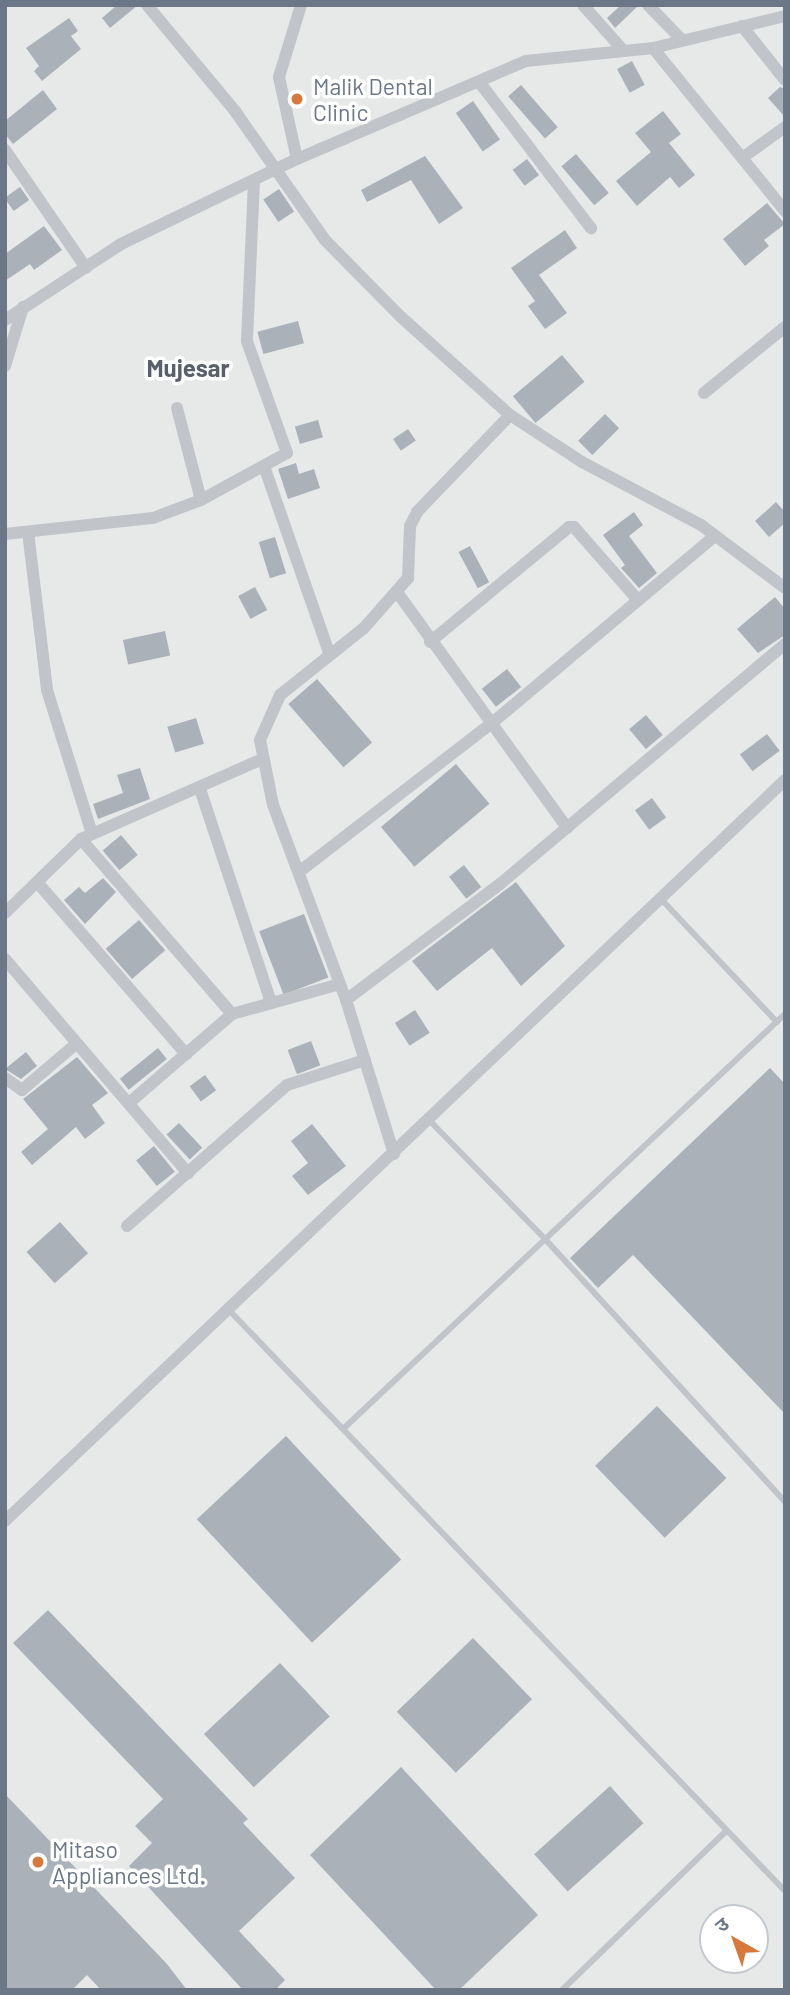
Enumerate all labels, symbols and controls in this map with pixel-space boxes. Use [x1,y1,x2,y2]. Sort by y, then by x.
place label: Malik Dental Clinic [313,72,433,126]
marker: Malik Dental Clinic [287,89,307,109]
district label: Mujesar [146,354,230,382]
place label: Mitaso Appliances Ltd. [52,1835,206,1889]
marker: Mitaso Appliances Ltd. [30,1854,46,1870]
north arrow [699,1904,769,1974]
text: उ [710,1912,733,1936]

